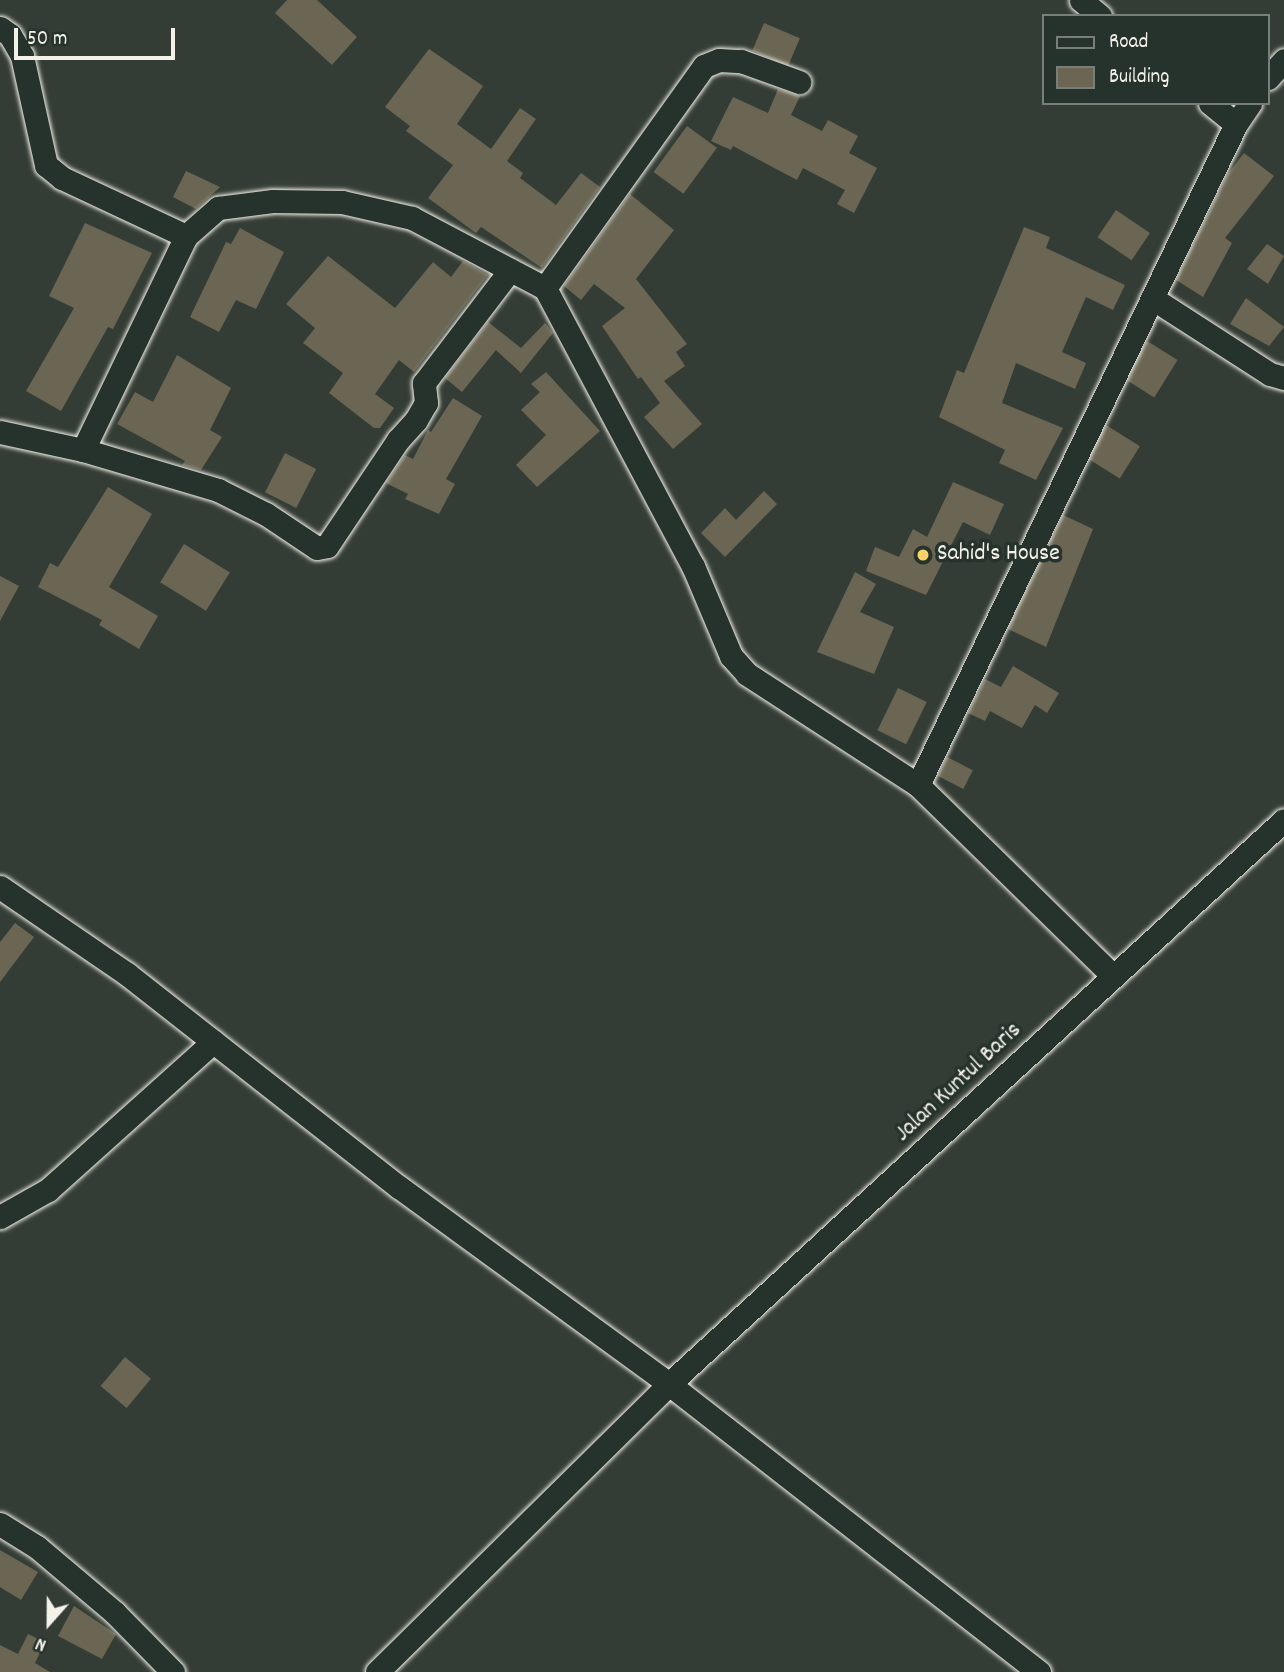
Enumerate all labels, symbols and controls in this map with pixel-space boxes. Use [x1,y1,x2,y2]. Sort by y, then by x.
scale bar [18,14,178,58]
legend [1042,14,1270,105]
text: 50 m [27,25,67,55]
text: Road [1109,28,1148,58]
text: Building [1109,63,1169,93]
place label: Sahid's House [937,541,1060,569]
marker: Sahid's House [915,547,931,563]
street label: Jalan Kuntul Baris [890,1017,1028,1149]
north arrow [14,1588,84,1658]
text: N [32,1629,51,1657]

